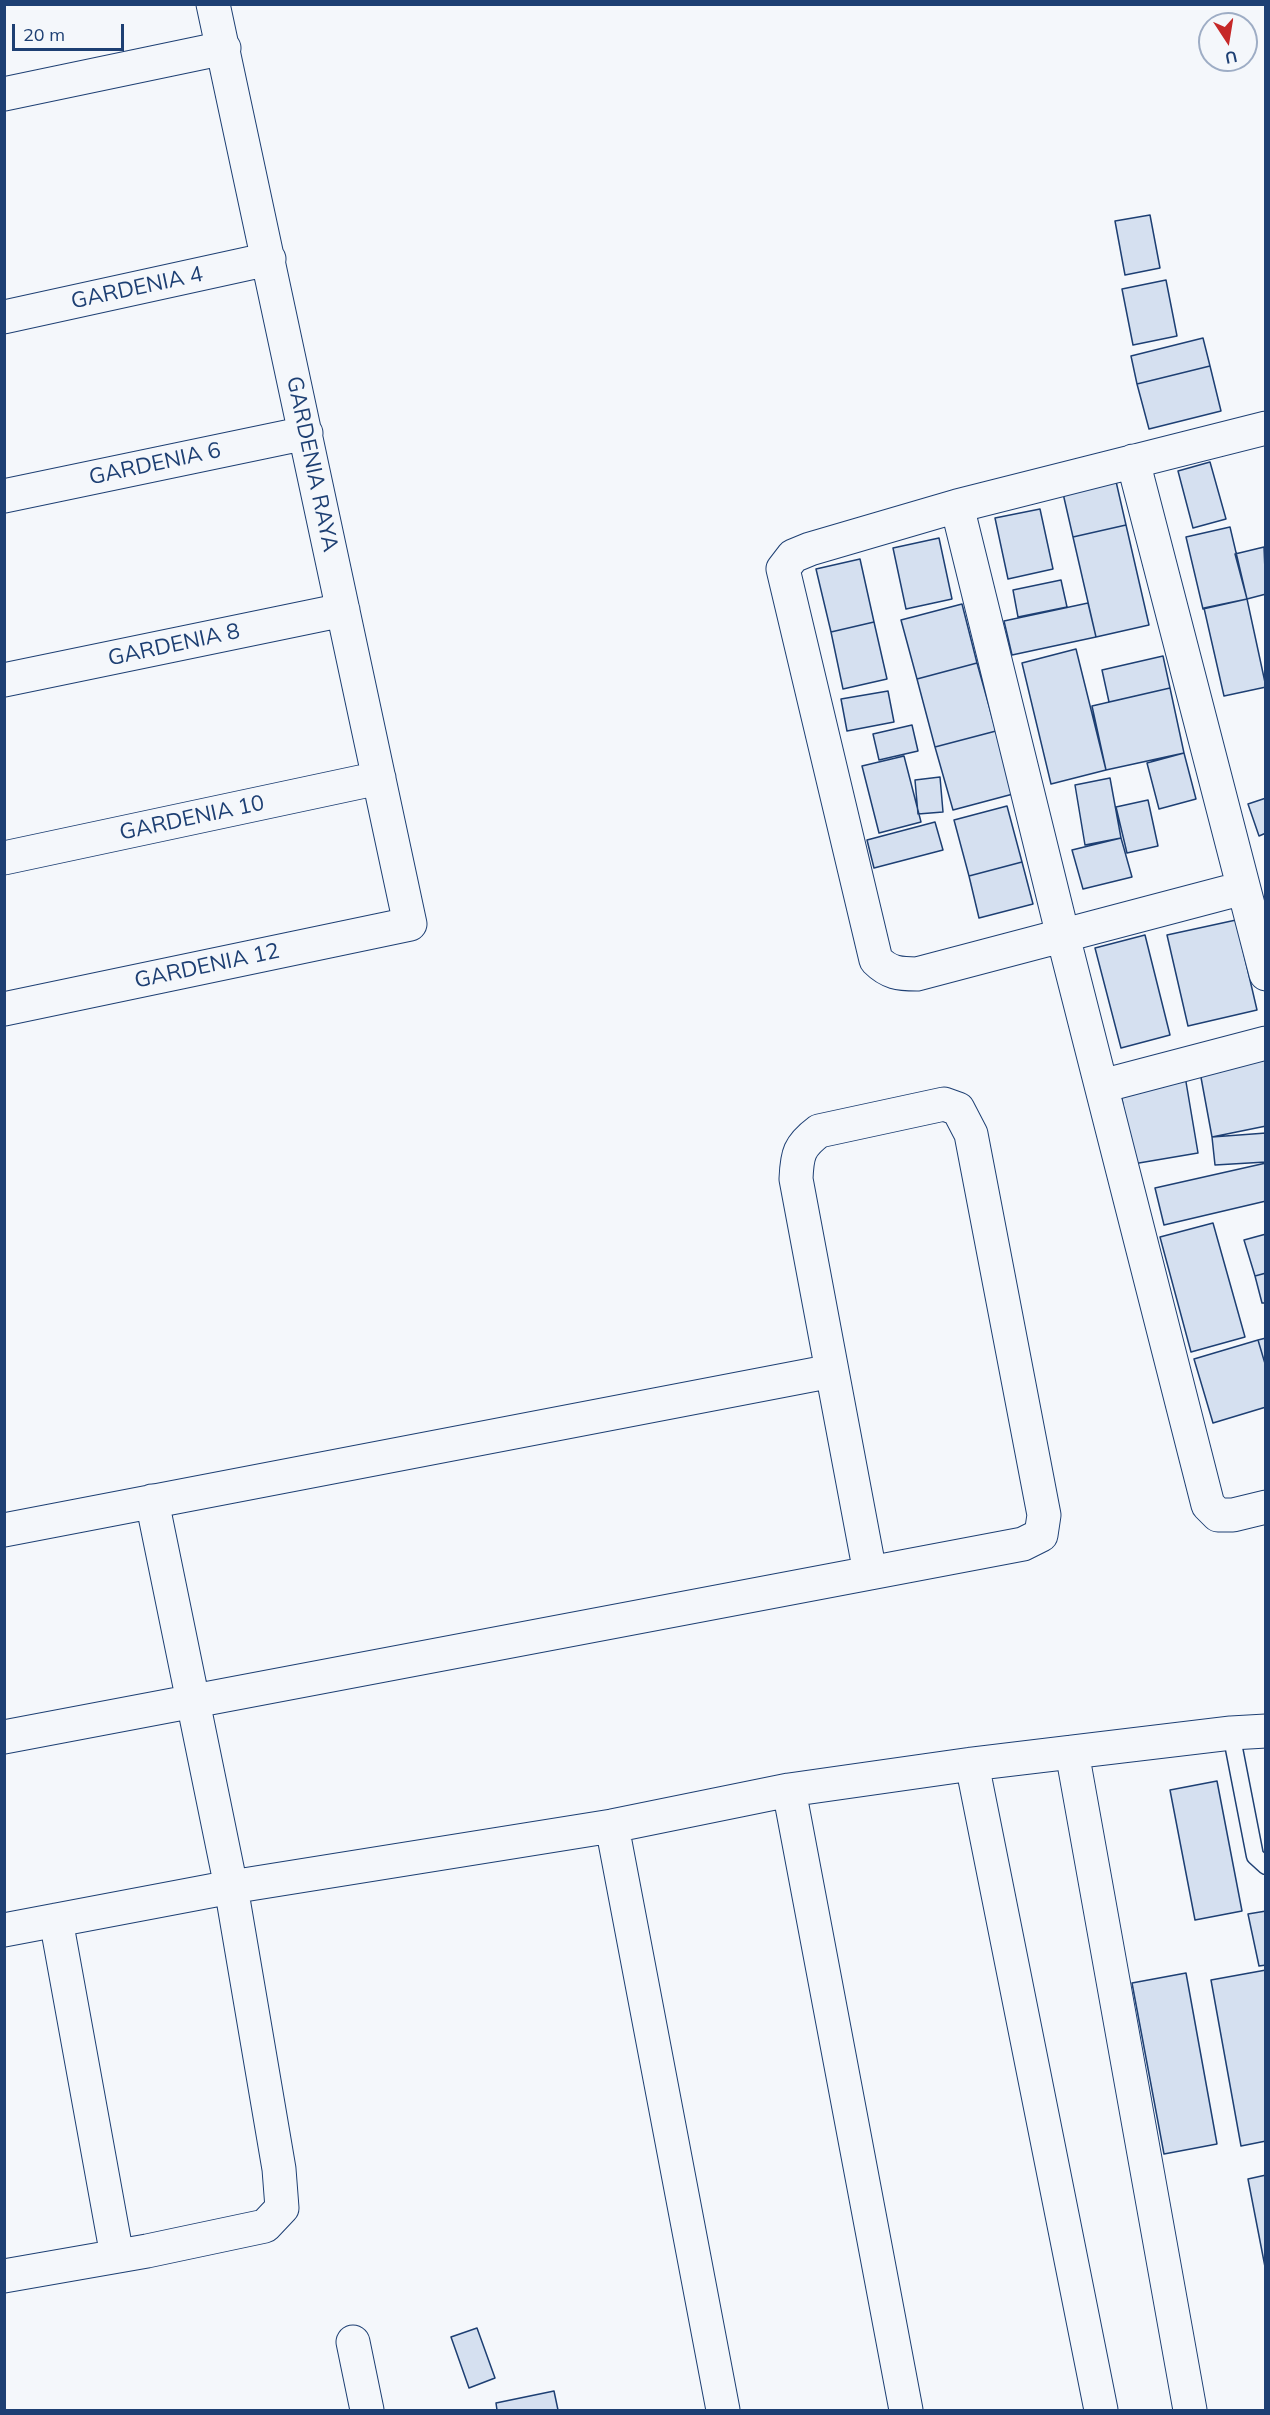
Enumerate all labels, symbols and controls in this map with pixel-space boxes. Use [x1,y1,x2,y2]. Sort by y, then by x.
scale bar [15,12,128,50]
north arrow [1198,12,1258,72]
text: 20 m [23,23,65,46]
text: U [1223,47,1239,69]
street label: GARDENIA 4 [69,261,205,315]
street label: GARDENIA RAYA [281,374,343,554]
street label: GARDENIA 6 [87,437,223,491]
street label: GARDENIA 8 [106,618,242,672]
street label: GARDENIA 10 [117,790,267,846]
street label: GARDENIA 12 [132,938,282,994]

